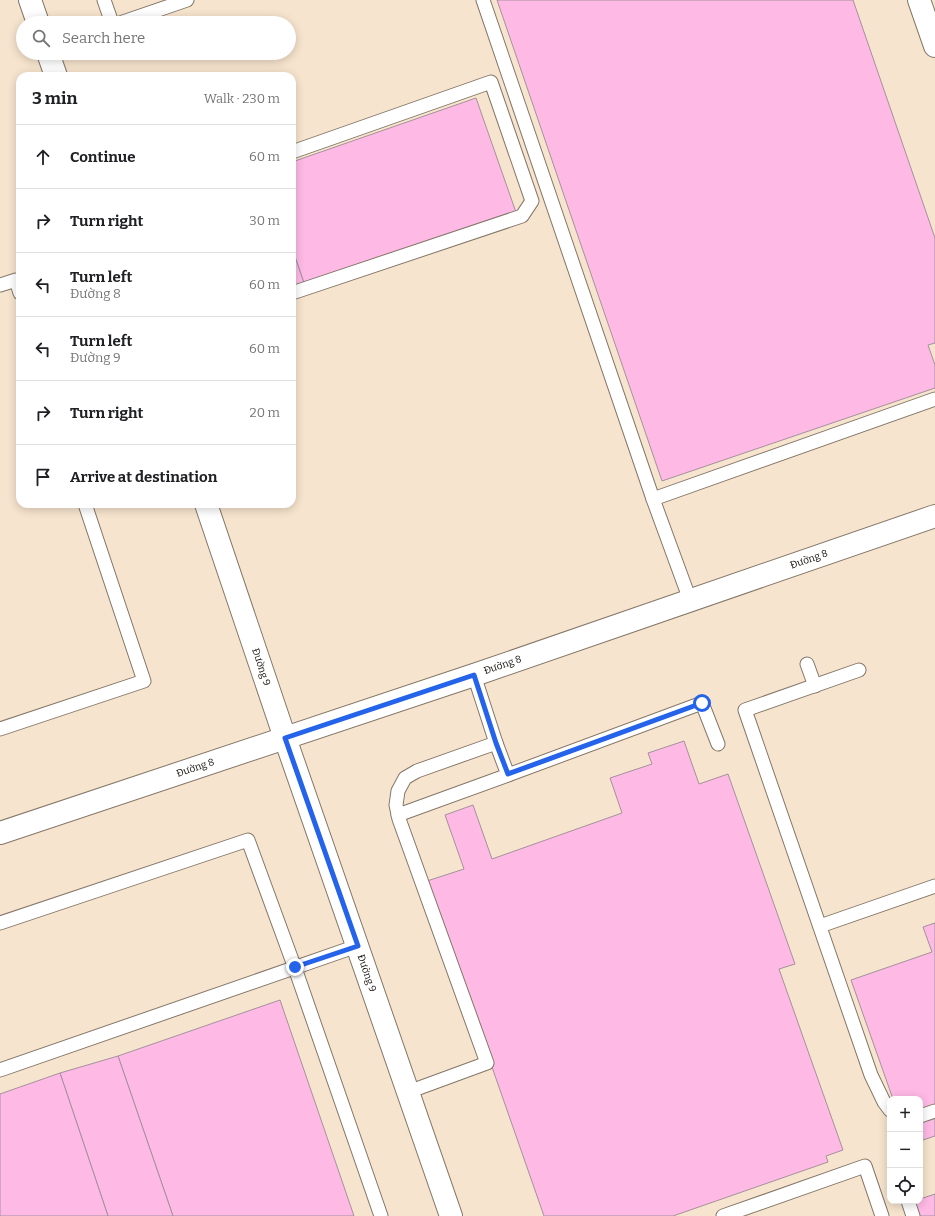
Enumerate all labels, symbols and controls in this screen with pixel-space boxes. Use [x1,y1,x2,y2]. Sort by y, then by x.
search box [16,16,296,60]
icon: search [30,27,52,49]
text: Search here [62,29,145,47]
text: 3 min [32,88,77,109]
text: Walk · 230 m [204,91,280,106]
icon: ahead [32,146,54,168]
text: Continue [70,148,136,166]
text: 60 m [249,149,280,164]
icon: right [32,210,54,232]
text: Turn right [70,212,143,230]
text: 30 m [249,213,280,228]
text: Turn left [70,268,132,286]
icon: left [32,274,54,296]
text: 60 m [249,277,280,292]
text: Đường 8 [70,286,121,301]
text: Turn left [70,332,132,350]
icon: left [32,338,54,360]
text: 60 m [249,341,280,356]
text: Đường 9 [70,350,121,365]
icon: right [32,402,54,424]
text: Turn right [70,404,143,422]
text: 20 m [250,405,280,420]
icon: arrive [32,466,54,488]
text: Arrive at destination [70,468,217,486]
street label: Đường 8 [789,547,829,572]
street label: Đường 9 [249,647,273,687]
street label: Đường 8 [482,653,523,677]
route start [693,694,711,712]
street label: Đường 8 [175,756,216,780]
street label: Đường 9 [355,953,379,994]
route end [286,958,304,976]
map controls [887,1096,923,1204]
button: + [887,1096,923,1132]
button: − [887,1132,923,1168]
button: locate [887,1168,923,1204]

